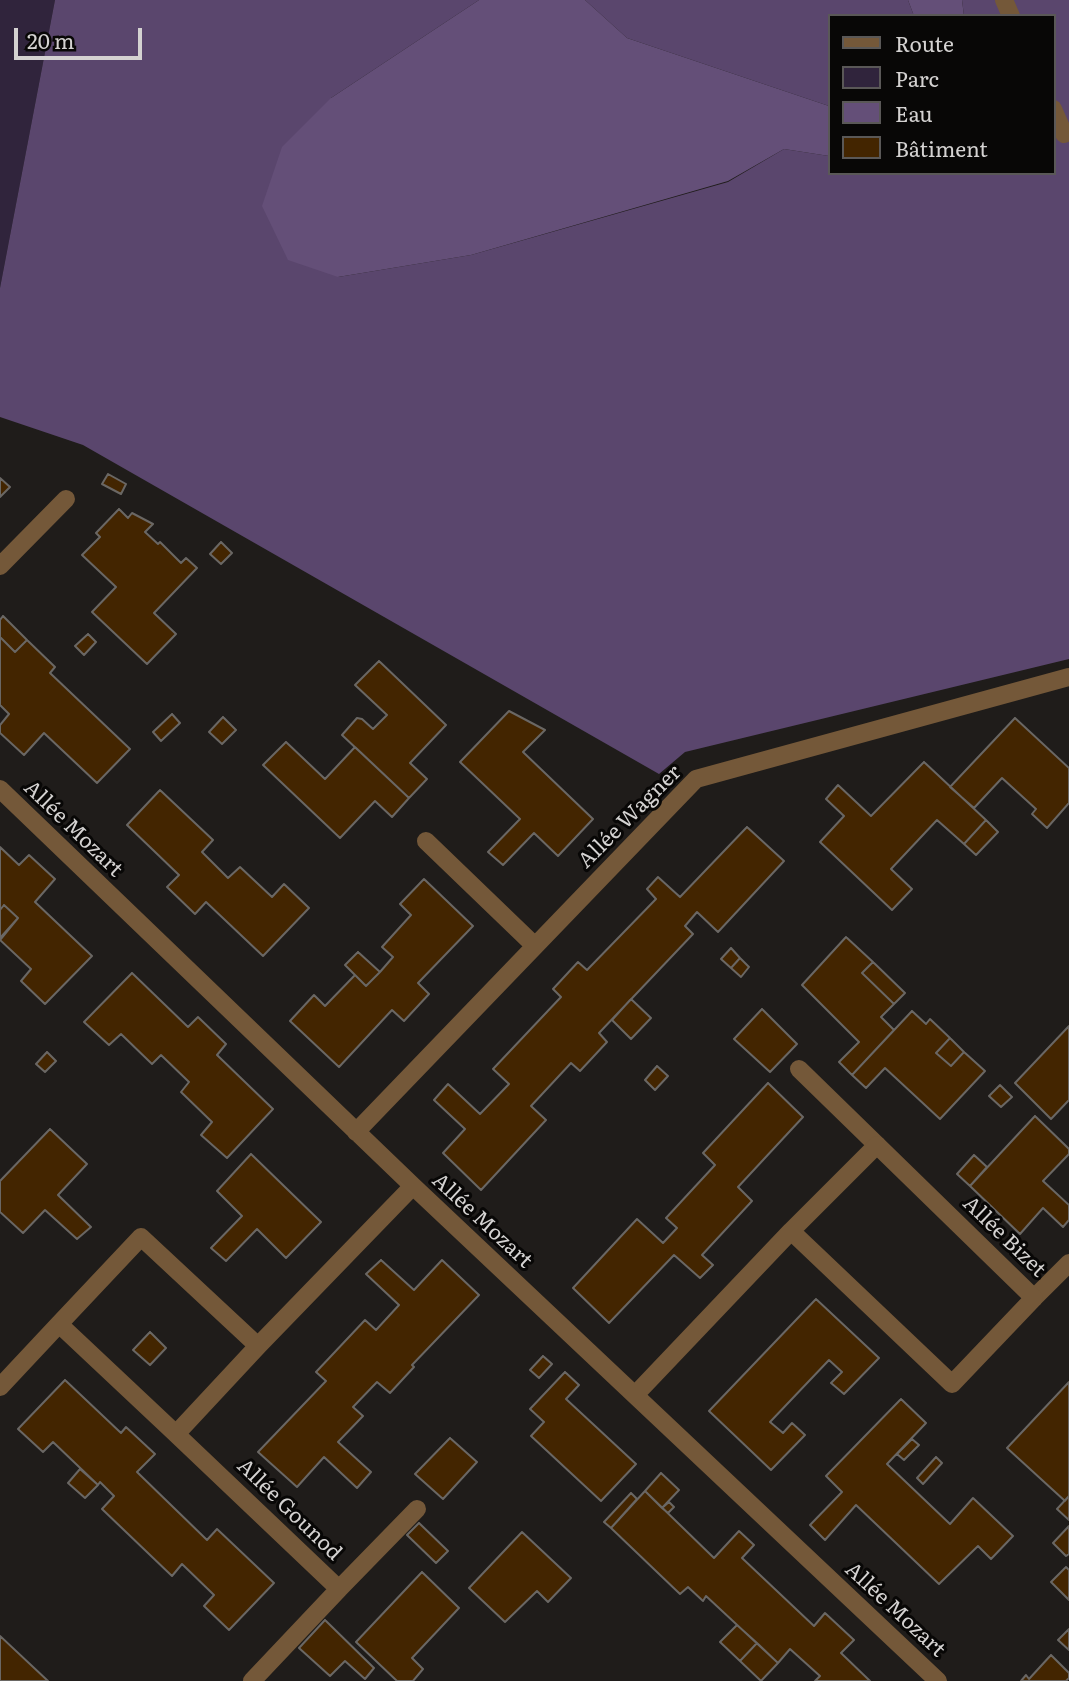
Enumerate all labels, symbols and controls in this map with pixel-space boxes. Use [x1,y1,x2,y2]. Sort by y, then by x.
scale bar [18,14,145,58]
legend [828,14,1055,175]
text: 20 m [27,24,74,55]
text: Route [895,27,954,58]
text: Parc [895,62,939,93]
text: Eau [895,97,933,128]
text: Bâtiment [895,132,988,163]
street label: Allée Wagner [573,760,687,874]
street label: Allée Mozart [18,776,128,882]
street label: Allée Mozart [427,1168,537,1274]
street label: Allée Bizet [957,1191,1051,1283]
street label: Allée Gounod [232,1454,346,1566]
street label: Allée Mozart [840,1557,950,1663]

